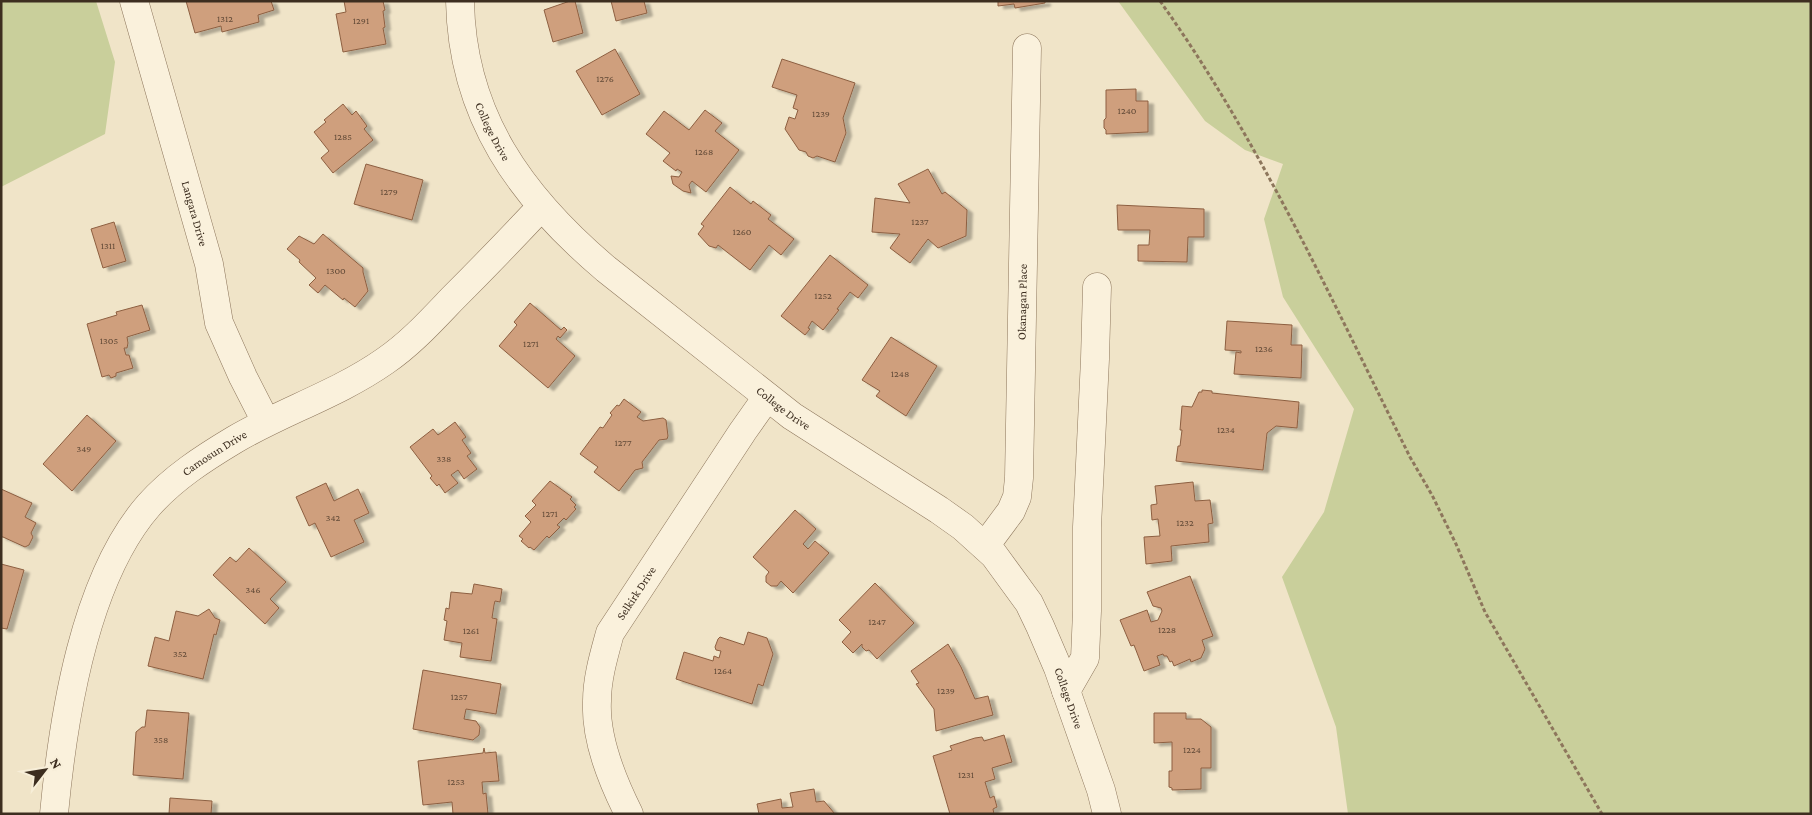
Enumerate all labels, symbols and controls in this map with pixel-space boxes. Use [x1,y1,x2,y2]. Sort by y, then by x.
house number: 1312 [217,13,233,24]
house number: 1291 [353,15,369,26]
house number: 1276 [596,73,614,84]
street label: College Drive [472,100,513,164]
house number: 1240 [1118,105,1137,116]
house number: 1239 [812,108,830,119]
house number: 1285 [334,131,352,142]
house number: 1268 [695,146,713,157]
street label: Langara Drive [179,179,211,248]
house number: 1279 [380,186,398,197]
house number: 1237 [911,216,929,227]
house number: 1260 [733,226,752,237]
house number: 1311 [101,240,115,251]
street label: Okanagan Place [1015,264,1030,340]
house number: 1300 [326,265,346,276]
house number: 1252 [814,290,832,301]
house number: 1305 [100,335,119,346]
house number: 1271 [523,338,539,349]
house number: 1236 [1255,343,1273,354]
house number: 1248 [891,368,909,379]
street label: College Drive [753,383,813,433]
house number: 1234 [1217,424,1235,435]
street label: Camosun Drive [179,427,249,479]
house number: 1277 [614,437,632,448]
house number: 349 [77,443,91,454]
house number: 338 [437,453,451,464]
house number: 1271 [542,508,558,519]
house number: 342 [326,512,340,523]
house number: 1232 [1176,517,1194,528]
street label: Selkirk Drive [614,564,659,622]
house number: 346 [246,584,260,595]
house number: 1247 [868,616,886,627]
house number: 1228 [1158,624,1176,635]
house number: 1261 [463,625,479,636]
house number: 352 [173,648,187,659]
house number: 1264 [714,665,732,676]
street label: College Drive [1051,666,1086,731]
house number: 1239 [937,685,955,696]
house number: 1257 [450,691,468,702]
house number: 358 [154,734,168,745]
house number: 1224 [1183,744,1201,755]
north arrow [20,745,70,795]
text: N [47,755,66,772]
house number: 1231 [958,769,974,780]
house number: 1253 [447,776,465,787]

